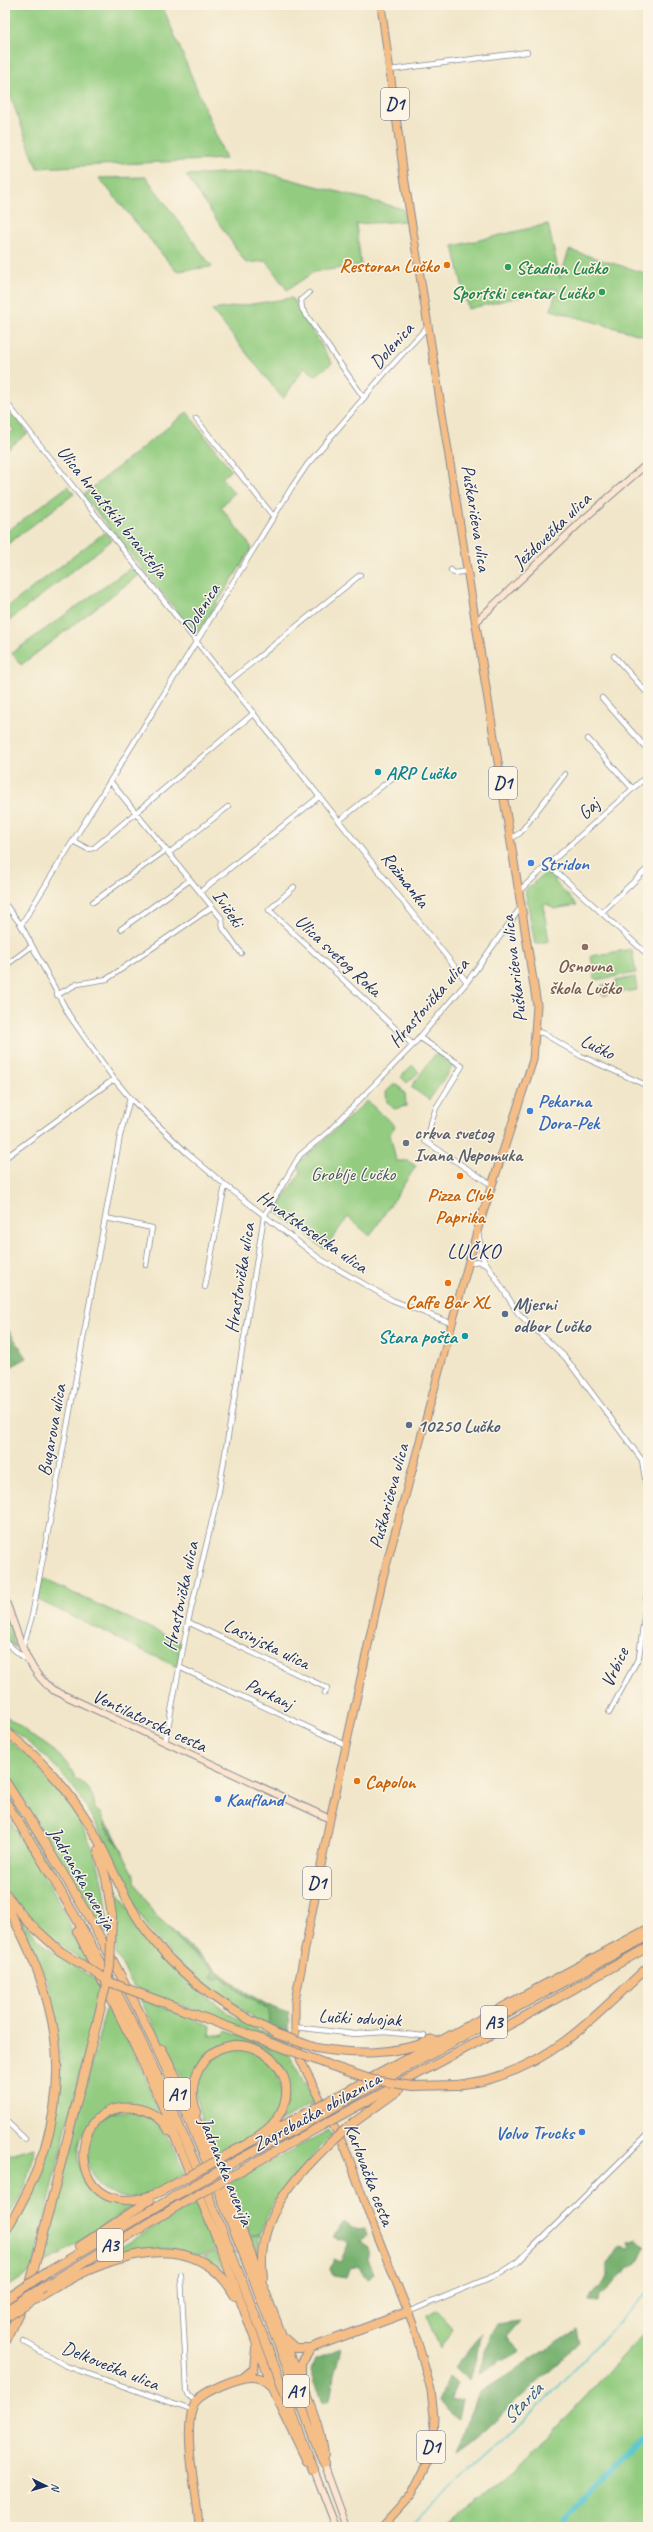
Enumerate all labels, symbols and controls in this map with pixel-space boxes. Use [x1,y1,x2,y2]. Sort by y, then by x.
road number: D1 [381,88,409,120]
place label: Restoran Lučko [339,254,440,278]
place label: Stadion Lučko [516,256,609,280]
marker: Restoran Lučko [442,260,452,270]
marker: Stadion Lučko [503,262,513,272]
place label: Sportski centar Lučko [451,281,595,305]
marker: Sportski centar Lučko [597,287,607,297]
street label: Dolenica [365,316,420,374]
street label: Ulica hrvatskih branitelja [51,441,174,584]
street label: Puškarićeva ulica [456,463,496,574]
street label: Ježdovečka ulica [507,486,597,575]
street label: Dolenica [176,578,226,638]
place label: ARP Lučko [386,761,457,785]
marker: ARP Lučko [373,767,383,777]
road number: D1 [489,767,517,799]
street label: Gaj [573,791,606,825]
street label: Rožmanka [376,847,435,914]
place label: Stridon [539,852,590,876]
marker: Stridon [526,858,536,868]
street label: Ivičeki [207,885,251,934]
street label: Ulica svetog Roka [290,909,388,1004]
street label: Puškarićeva ulica [495,913,532,1024]
marker: Osnovna škola Lučko [580,942,590,952]
street label: Hrastovička ulica [383,952,475,1052]
place label: Osnovna škola Lučko [549,954,622,1000]
street label: Lučko [577,1028,620,1066]
place label: Pekarna Dora-Pek [538,1089,601,1135]
marker: Pekarna Dora-Pek [525,1106,535,1116]
place label: crkva svetog Ivana Nepomuka [414,1121,524,1167]
marker: crkva svetog Ivana Nepomuka [401,1138,411,1148]
park label: Groblje Lučko [311,1162,397,1186]
marker: Pizza Club Paprika [455,1171,465,1181]
place label: Pizza Club Paprika [427,1183,494,1229]
street label: Hrvatskoselska ulica [253,1185,374,1280]
street label: Hrastovička ulica [219,1220,261,1335]
district label: LUČKO [447,1238,503,1264]
marker: Caffe Bar XL [443,1278,453,1288]
place label: Caffe Bar XL [405,1290,492,1314]
place label: Mjesni odbor Lučko [513,1292,591,1338]
marker: Mjesni odbor Lučko [500,1309,510,1319]
place label: Stara pošta [378,1325,459,1349]
marker: Stara pošta [460,1331,470,1341]
street label: Bugarova ulica [32,1381,72,1478]
place label: 10250 Lučko [417,1414,500,1438]
marker: 10250 Lučko [404,1420,414,1430]
street label: Puškarićeva ulica [363,1440,415,1551]
street label: Hrastovička ulica [158,1538,205,1653]
street label: Lasinjska ulica [220,1613,316,1676]
street label: Vrbice [595,1642,635,1691]
street label: Parkanj [242,1672,299,1716]
street label: Ventilatorska cesta [88,1684,212,1759]
place label: Capolon [365,1770,417,1794]
marker: Capolon [352,1776,362,1786]
place label: Kaufland [226,1788,287,1812]
marker: Kaufland [213,1794,223,1804]
street label: Jadranska avenija [42,1822,122,1936]
road number: D1 [303,1867,331,1899]
street label: Lučki odvojak [318,2004,403,2032]
road number: A3 [481,2006,507,2038]
street label: Zagrebačka obilaznica [248,2066,387,2157]
road number: A1 [164,2078,190,2110]
street label: Jadranska avenija [193,2113,259,2231]
street label: Karlovačka cesta [339,2120,400,2231]
place label: Volvo Trucks [495,2121,576,2145]
marker: Volvo Trucks [577,2127,587,2137]
road number: A3 [97,2229,123,2261]
street label: Delkovečka ulica [59,2336,164,2397]
road number: A1 [283,2375,309,2407]
water label: Starča [497,2376,550,2429]
road number: D1 [417,2431,445,2463]
north arrow [26,2466,66,2506]
text: N [49,2483,63,2493]

